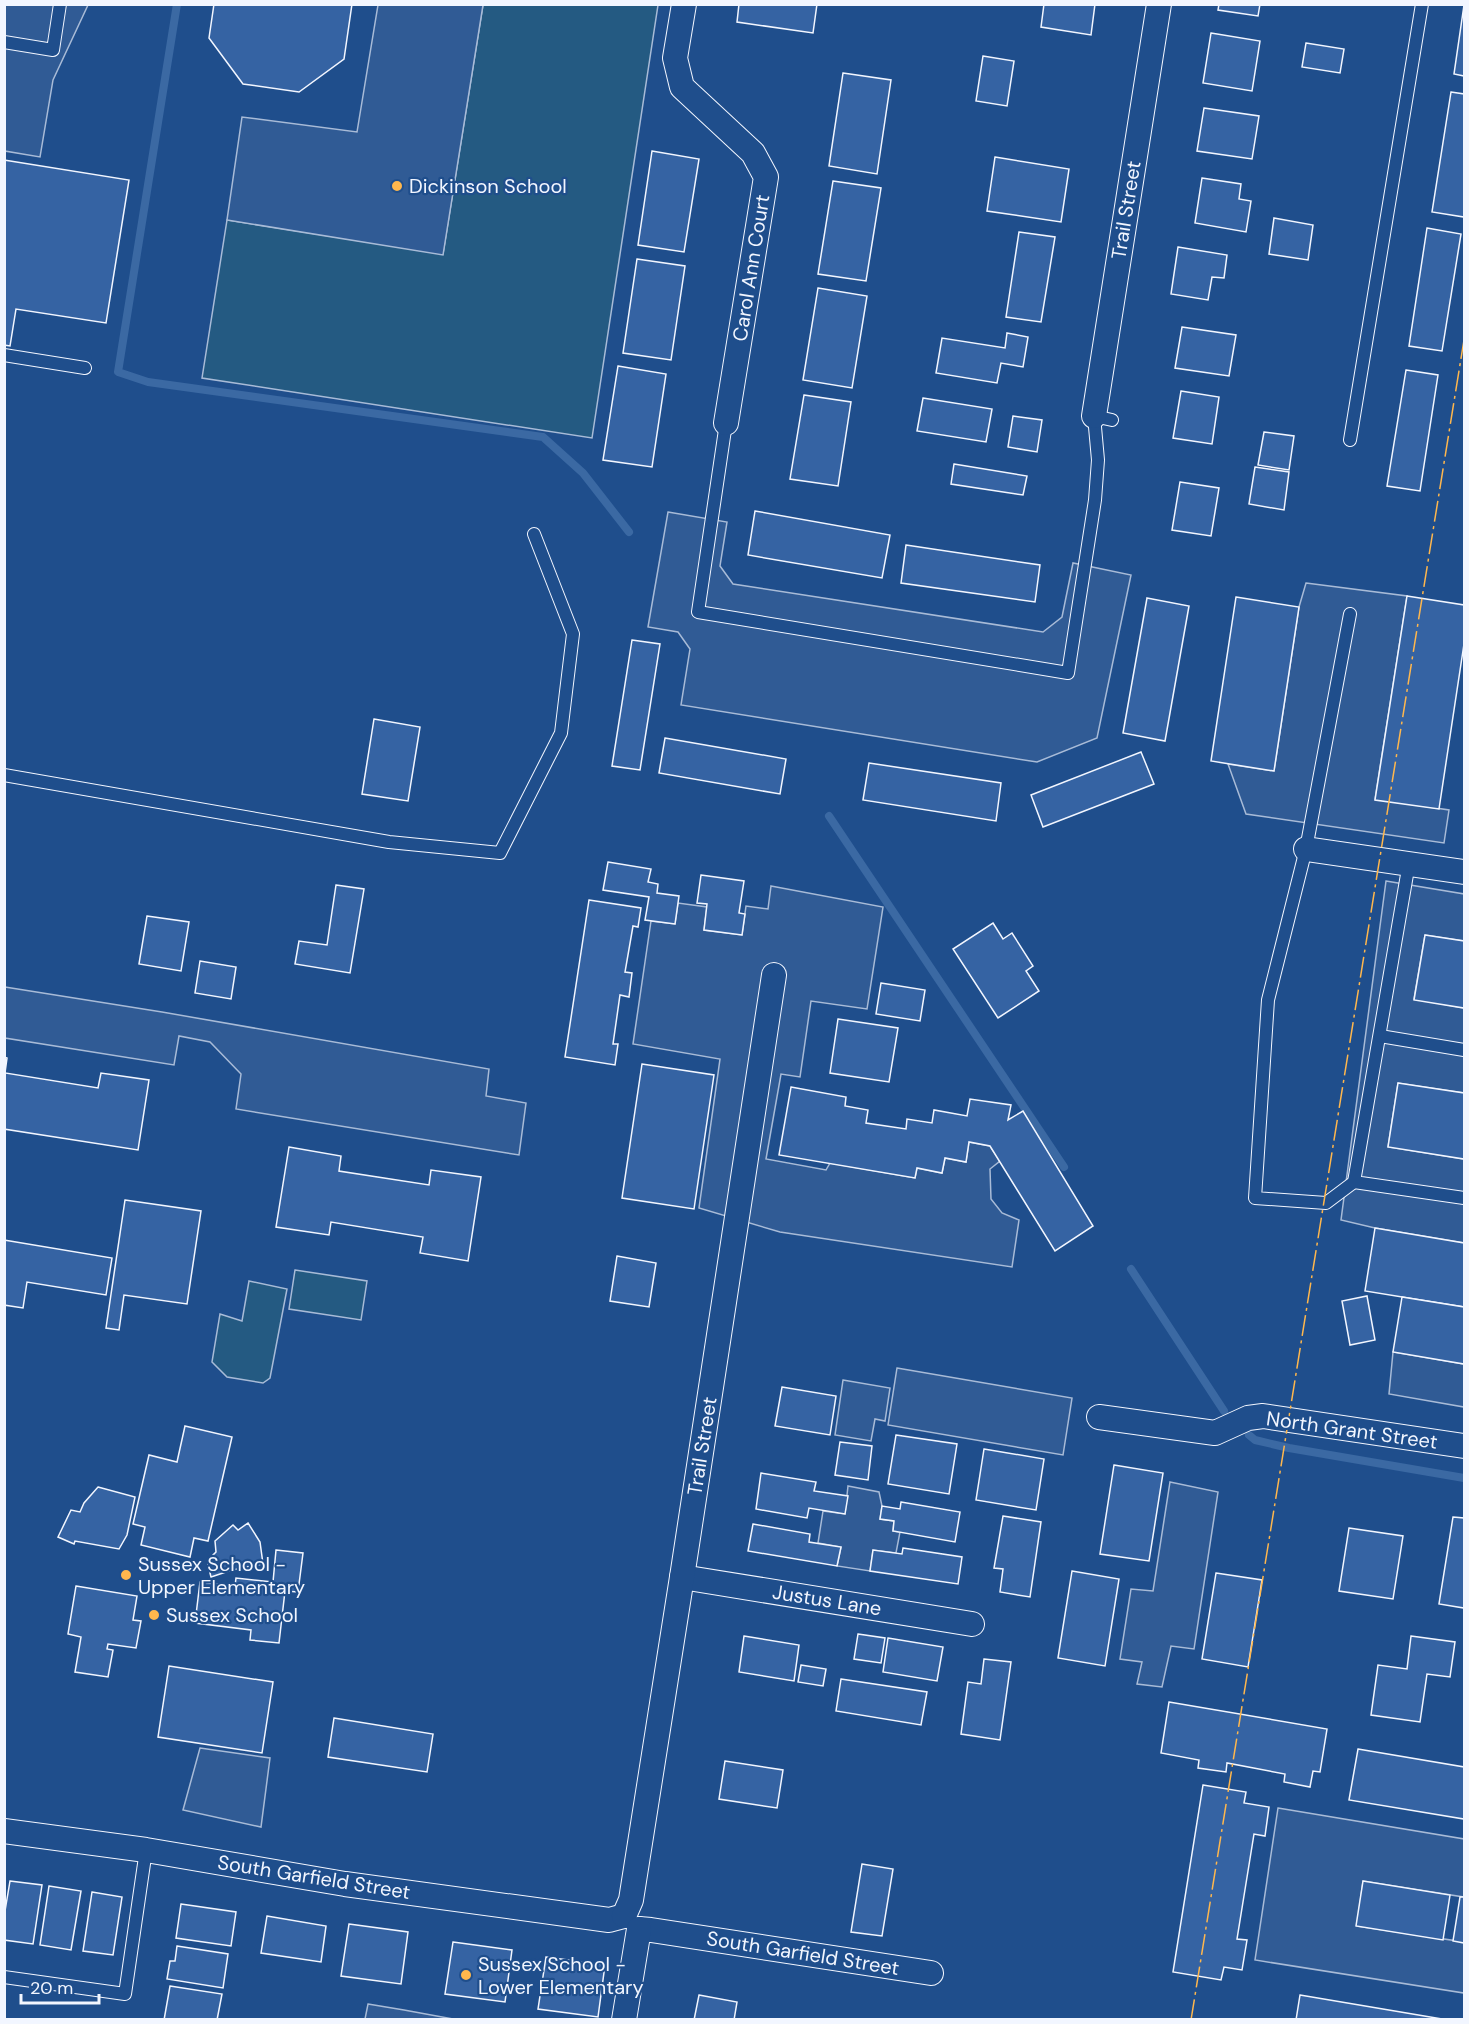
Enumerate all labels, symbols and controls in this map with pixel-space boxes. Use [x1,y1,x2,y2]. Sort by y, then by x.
street label: Trail Street [1105,159,1147,261]
place label: Dickinson School [409,173,567,199]
marker: Dickinson School [390,179,404,193]
street label: Carol Ann Court [727,193,775,343]
street label: Trail Street [681,1395,723,1497]
street label: North Grant Street [1265,1405,1439,1455]
place label: Sussex School - Upper Elementary [138,1551,305,1600]
marker: Sussex School - Upper Elementary [119,1568,133,1582]
street label: Justus Lane [771,1579,883,1621]
place label: Sussex School [166,1602,298,1628]
marker: Sussex School [147,1608,161,1622]
street label: South Garfield Street [216,1849,412,1905]
street label: South Garfield Street [705,1925,901,1981]
place label: Sussex School - Lower Elementary [478,1951,644,2000]
scale bar [21,1967,99,2005]
marker: Sussex School - Lower Elementary [459,1968,473,1982]
text: 20 m [30,1976,73,2000]

